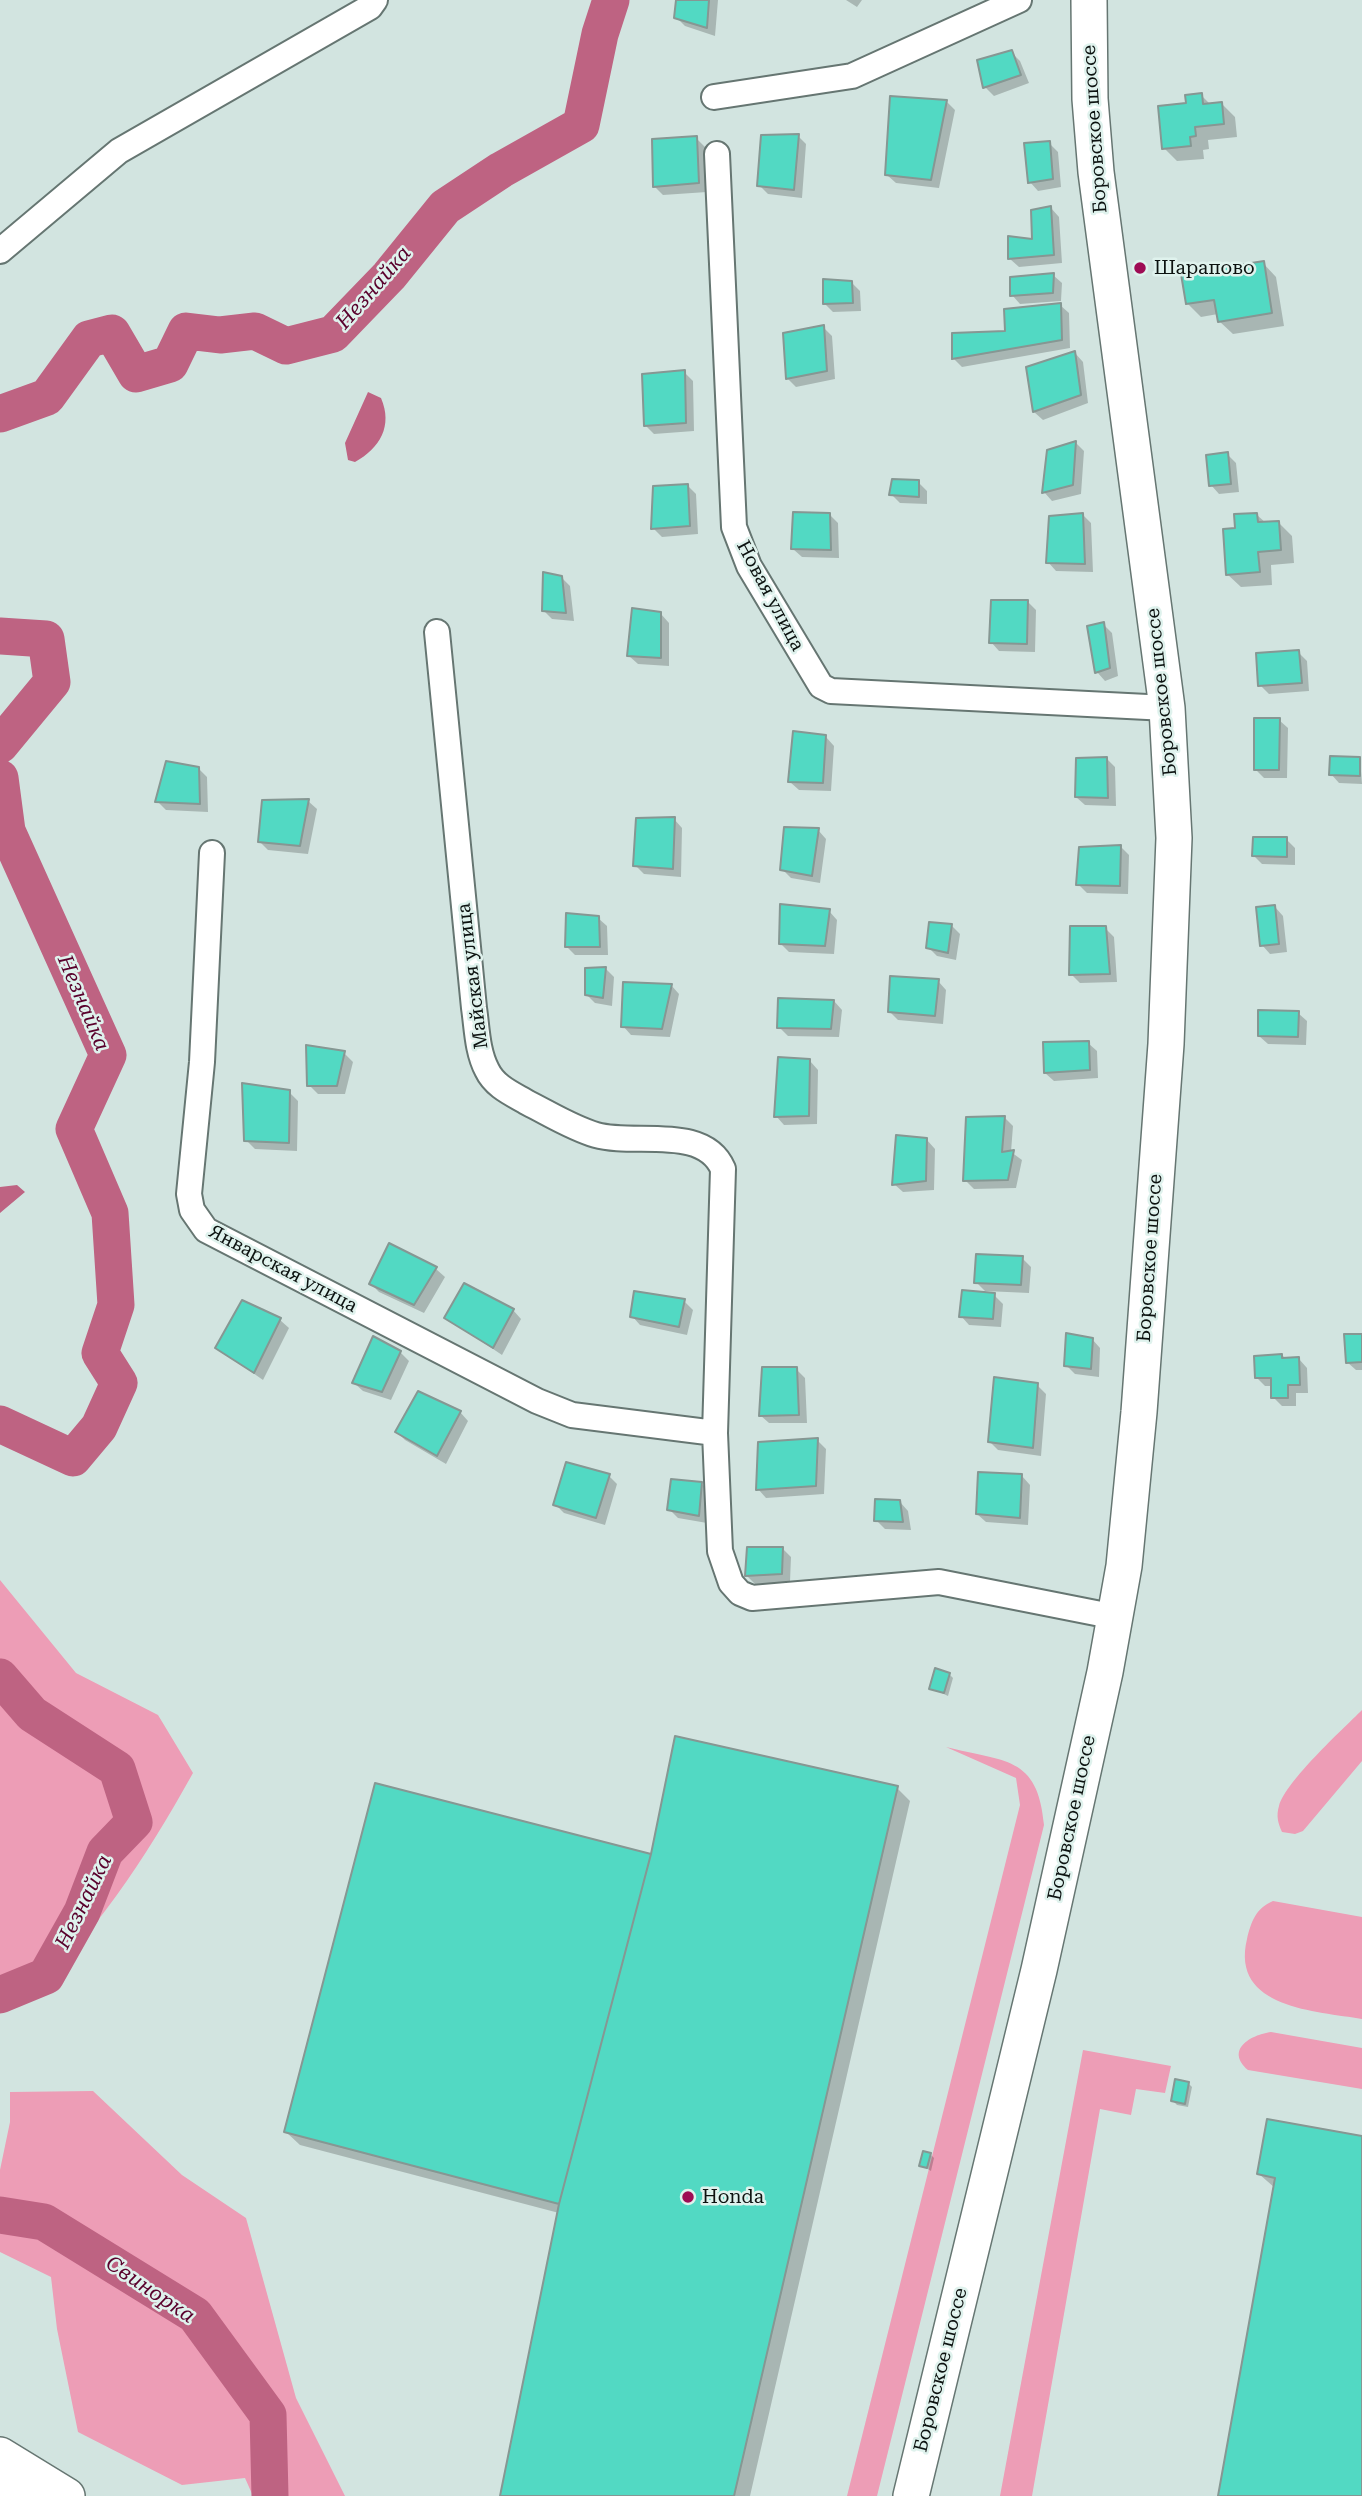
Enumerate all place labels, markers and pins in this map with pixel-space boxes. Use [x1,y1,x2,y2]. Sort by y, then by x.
place label: Шарапово [1154,257,1255,279]
marker: Шарапово [1132,260,1148,276]
place label: Honda [702,2186,764,2208]
marker: Honda [680,2189,696,2205]

